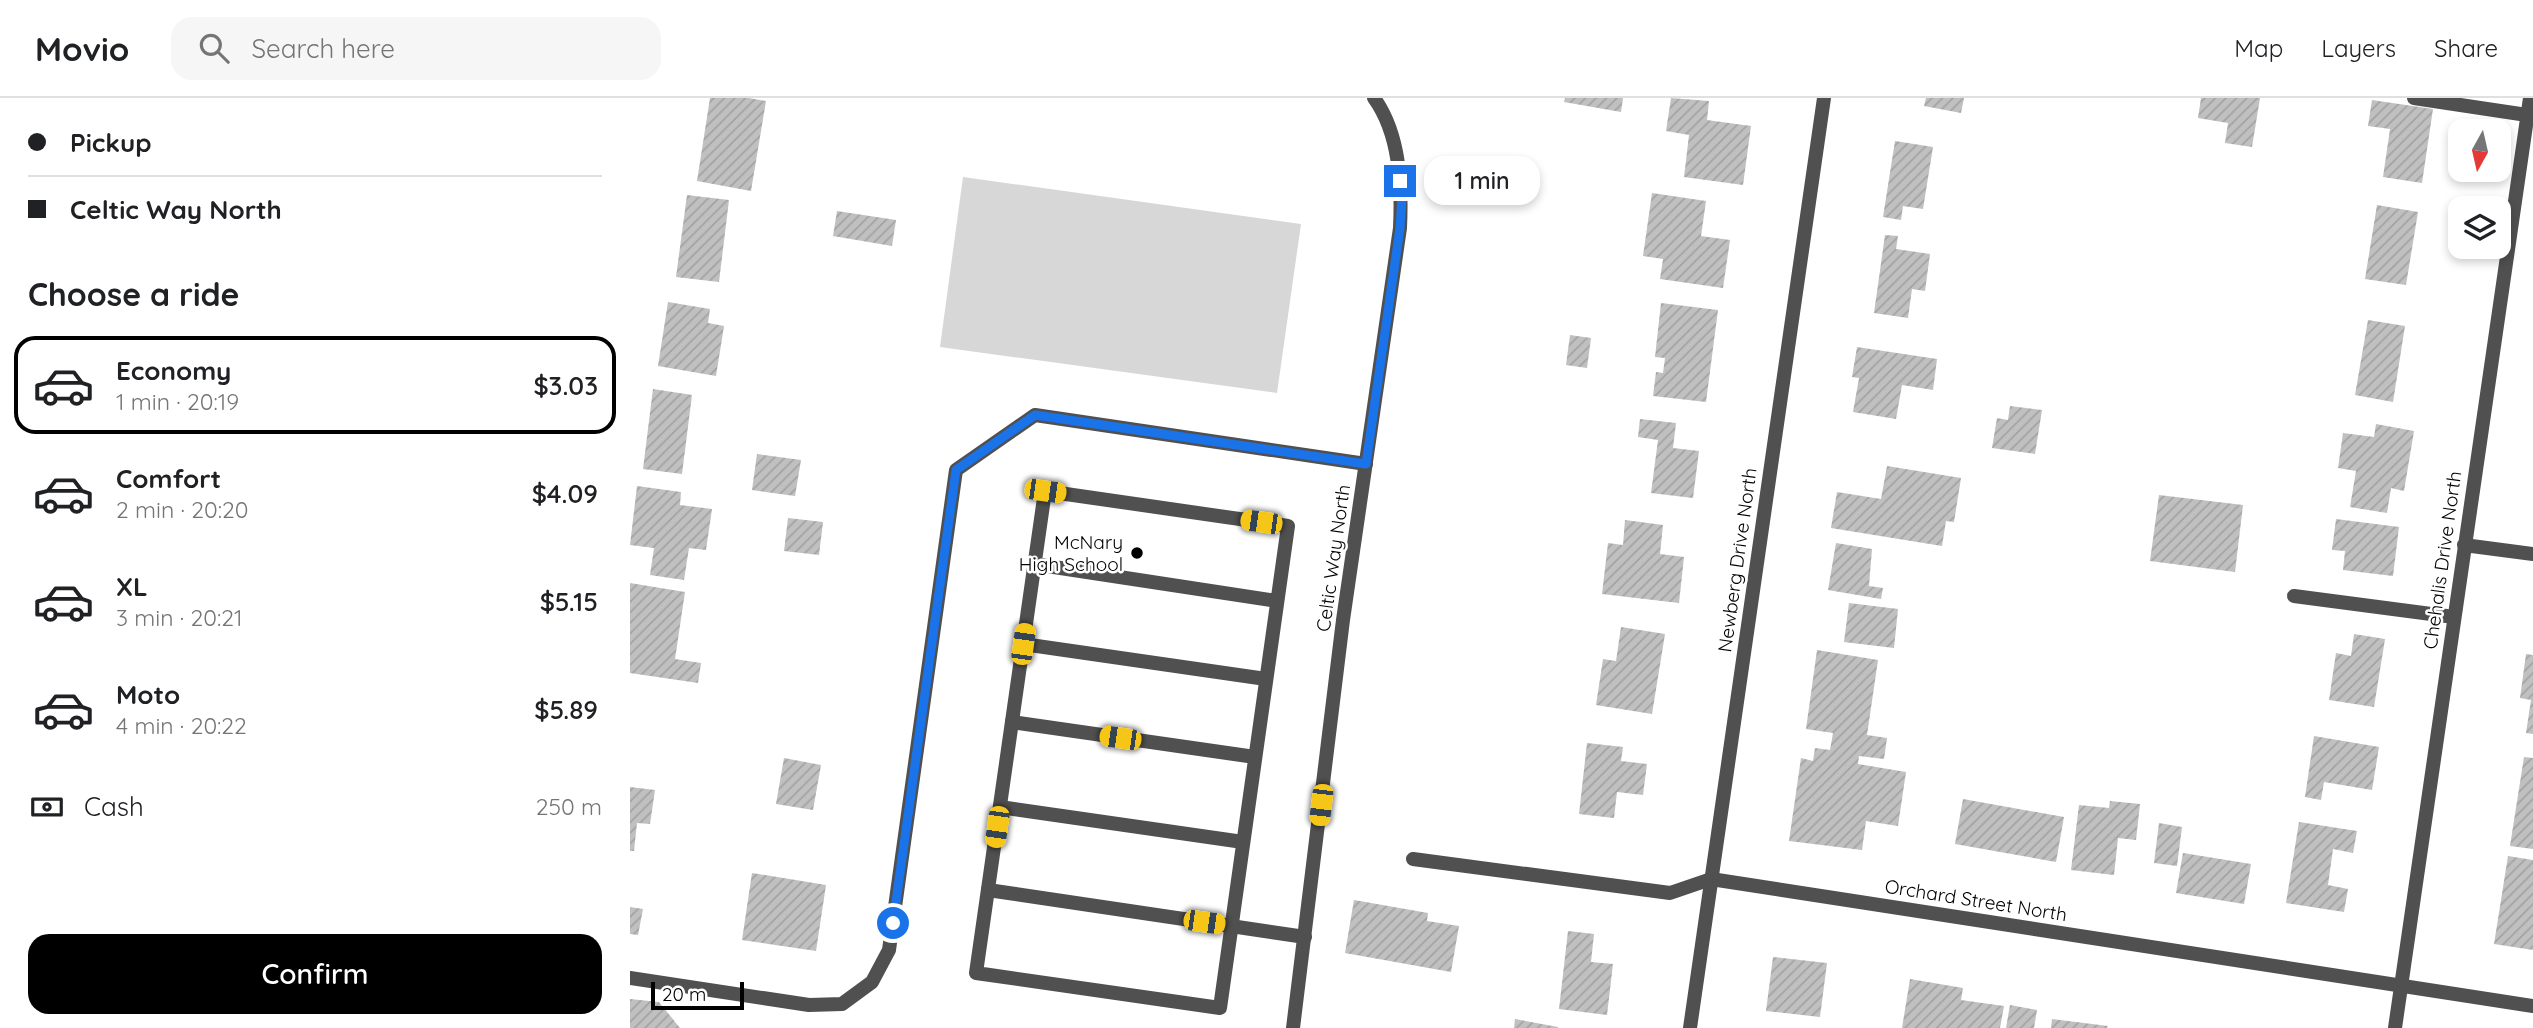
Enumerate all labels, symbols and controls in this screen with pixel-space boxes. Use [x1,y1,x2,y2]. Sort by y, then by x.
search box [171,17,661,80]
text: Movio [35,28,129,69]
icon: search [195,29,233,67]
text: Search here [251,32,395,65]
text: Map [2234,33,2283,63]
text: Layers [2321,33,2396,63]
text: Share [2434,33,2498,63]
north arrow [2448,119,2511,182]
map controls [2448,119,2511,259]
text: Pickup [70,126,152,159]
callout: 1 min [1424,156,1540,206]
route end [1384,165,1416,197]
text: 1 min [1454,166,1510,195]
text: Celtic Way North [70,193,282,226]
button: layers [2448,196,2511,259]
text: Choose a ride [28,274,240,314]
icon: car [32,354,95,417]
text: Economy [116,354,231,387]
text: $3.03 [533,369,598,402]
text: 1 min · 20:19 [116,387,239,416]
icon: car [32,462,95,525]
text: Comfort [116,462,221,495]
street label: Newberg Drive North [1712,466,1762,654]
street label: Chehalis Drive North [2418,469,2466,651]
text: $4.09 [532,477,598,510]
car [1023,478,1068,504]
street label: Celtic Way North [1311,483,1355,633]
text: 2 min · 20:20 [116,495,248,524]
car [1239,509,1284,535]
place label: McNary High School [1019,530,1123,576]
marker: McNary High School [1129,545,1145,561]
icon: car [32,570,95,633]
text: XL [116,570,148,603]
text: $5.15 [540,585,598,618]
text: 3 min · 20:21 [116,603,243,632]
car [1010,622,1037,666]
icon: car [32,678,95,741]
text: Moto [116,678,180,711]
text: $5.89 [534,693,598,726]
text: 4 min · 20:22 [116,711,247,740]
car [1098,725,1143,751]
car [1309,783,1334,827]
icon: cash [28,788,66,826]
text: Cash [84,790,144,823]
text: 250 m [536,792,602,821]
car [984,805,1011,849]
street label: Orchard Street North [1883,874,2069,926]
route start [877,907,909,939]
car [1182,909,1227,935]
button: Confirm [28,934,602,1014]
scale bar [651,979,744,1011]
text: 20 m [662,982,706,1006]

